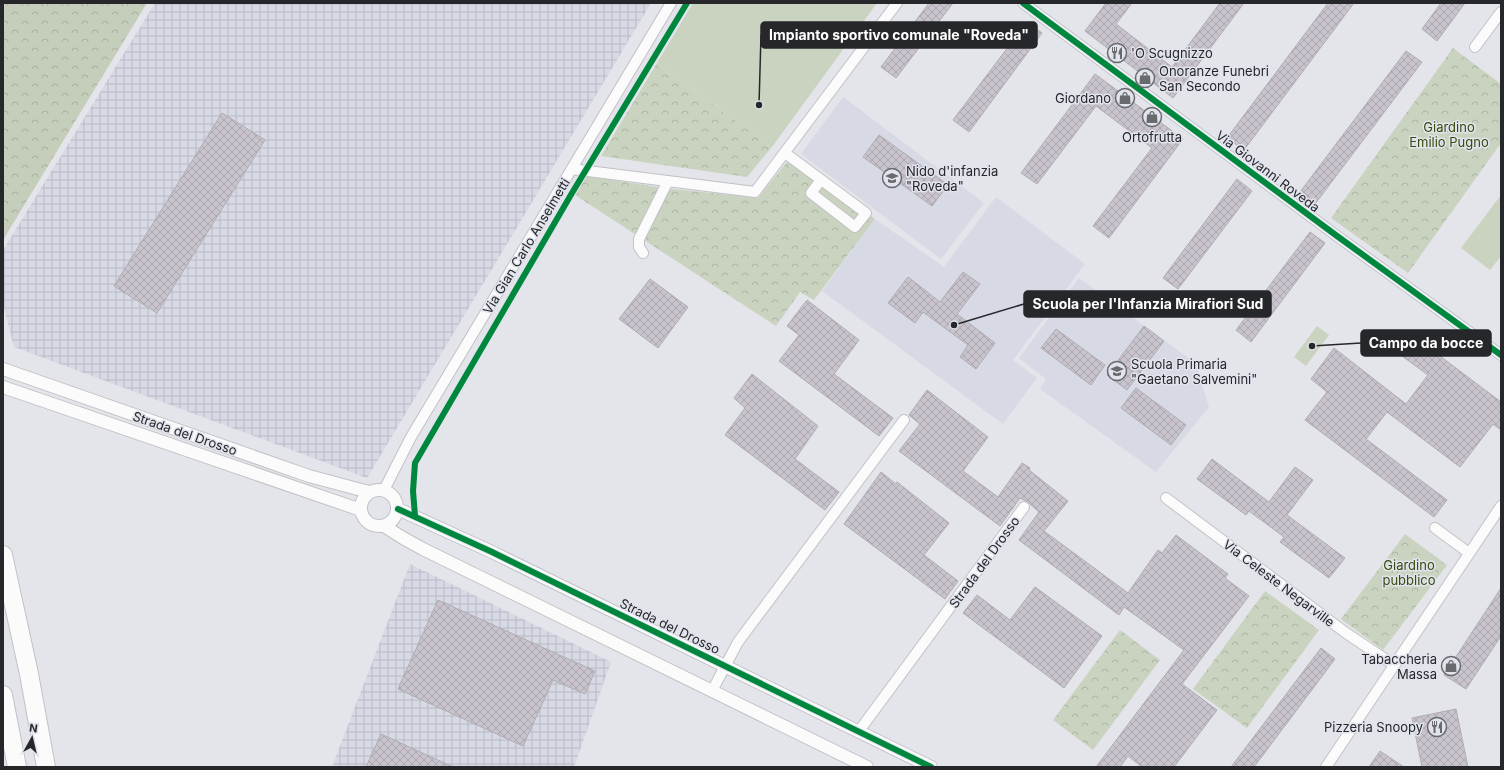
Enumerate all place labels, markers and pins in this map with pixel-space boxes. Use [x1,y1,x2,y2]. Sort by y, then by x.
callout: Impianto sportivo comunale "Roveda" [761,22,1037,48]
restaurant icon: 'O Scugnizzo [1106,42,1128,64]
place label: 'O Scugnizzo [1131,45,1213,61]
place label: Onoranze Funebri San Secondo [1159,63,1269,94]
shop icon: Onoranze Funebri San Secondo [1134,67,1156,89]
shop icon: Giordano [1114,87,1136,109]
place label: Giordano [1055,90,1111,106]
shop icon: Ortofrutta [1141,106,1163,128]
place label: Ortofrutta [1122,129,1182,145]
place label: Nido d'infanzia "Roveda" [906,163,998,194]
school or university icon: Nido d'infanzia "Roveda" [881,167,903,189]
callout: Scuola per l'Infanzia Mirafiori Sud [1024,291,1271,317]
callout: Campo da bocce [1361,330,1491,356]
place label: Scuola Primaria "Gaetano Salvemini" [1131,356,1257,387]
school or university icon: Scuola Primaria "Gaetano Salvemini" [1106,360,1128,382]
place label: Tabaccheria Massa [1361,651,1437,682]
shop icon: Tabaccheria Massa [1440,655,1462,677]
restaurant icon: Pizzeria Snoopy [1426,716,1448,738]
place label: Pizzeria Snoopy [1324,719,1423,735]

